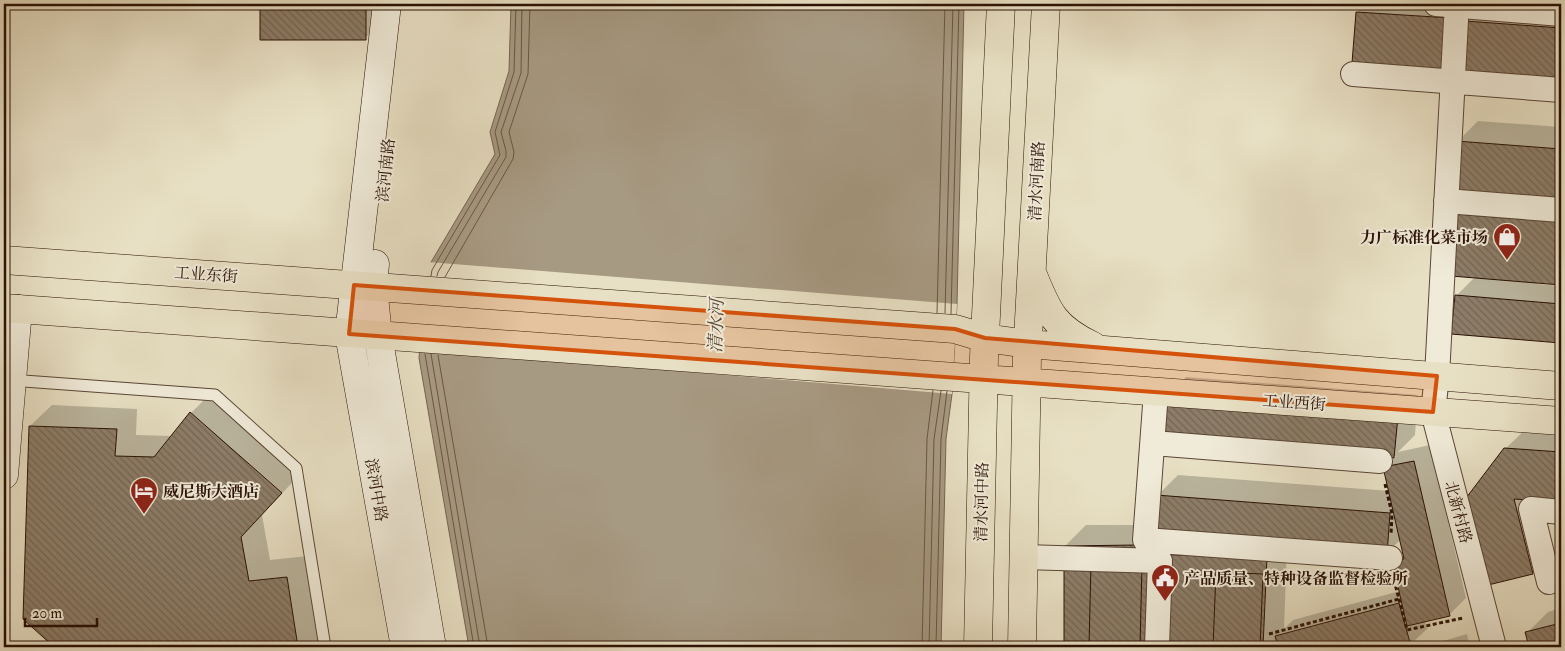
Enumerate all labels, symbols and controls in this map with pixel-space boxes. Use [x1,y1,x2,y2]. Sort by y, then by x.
street label: 滨河南路 [373,137,399,203]
street label: 清水河南路 [1025,141,1049,222]
shop icon: 力广标准化菜市场 [1492,222,1522,261]
place label: 力广标准化菜市场 [1360,228,1488,248]
street label: 工业东街 [173,263,239,287]
water label: 清水河 [704,296,729,353]
street label: 工业西街 [1261,391,1327,415]
street label: 滨河中路 [361,457,391,523]
street label: 清水河中路 [971,462,993,542]
hotel icon: 威尼斯大酒店 [129,476,159,515]
street label: 北新村路 [1440,479,1476,546]
place label: 威尼斯大酒店 [163,482,259,502]
public building icon: 产品质量、特种设备监督检验所 [1150,563,1180,602]
place label: 产品质量、特种设备监督检验所 [1184,569,1408,589]
scale bar [25,596,98,628]
text: 20 m [32,604,62,623]

